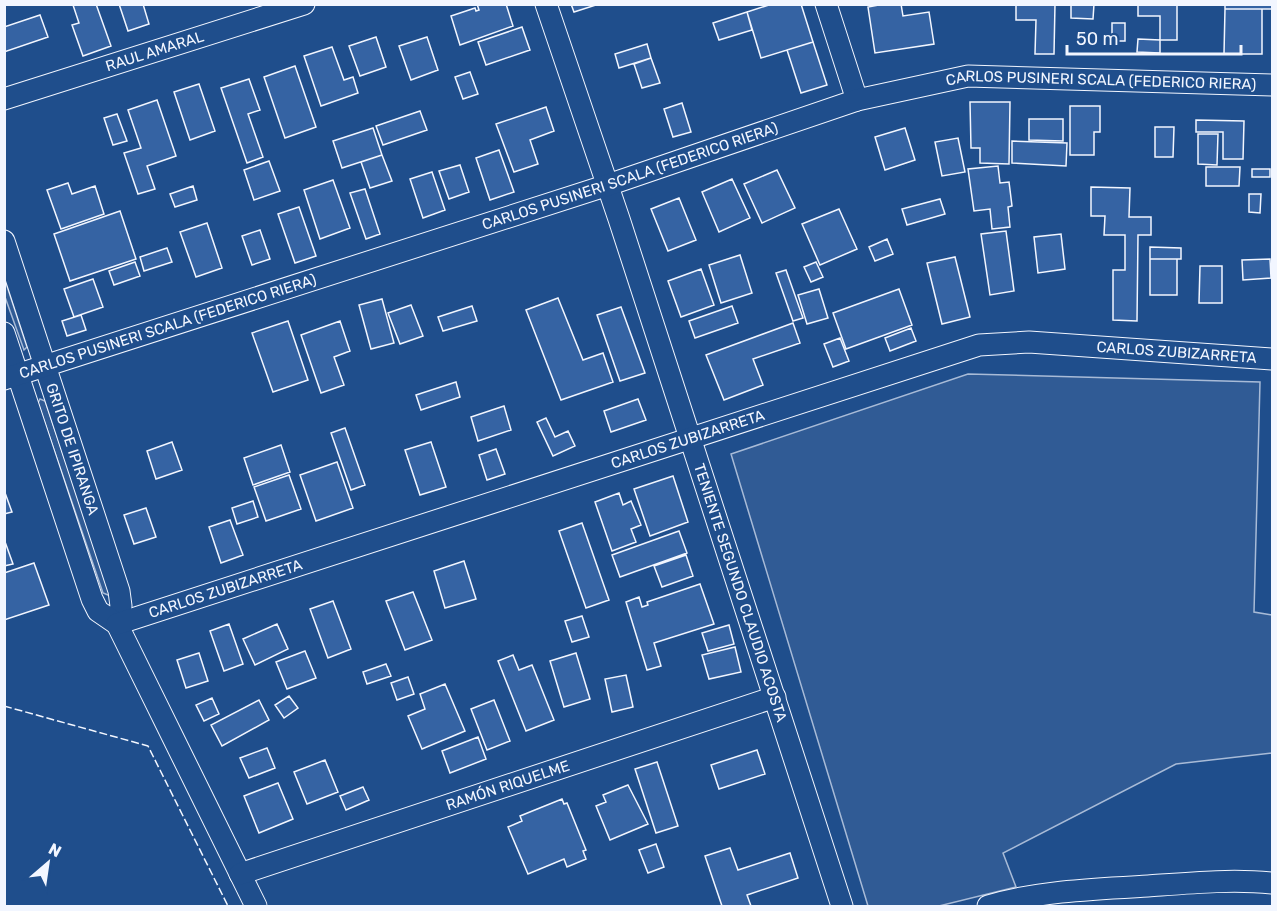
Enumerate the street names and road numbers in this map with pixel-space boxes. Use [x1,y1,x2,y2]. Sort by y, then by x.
street label: RAUL AMARAL [103,27,206,75]
street label: CARLOS PUSINERI SCALA (FEDERICO RIERA) [944,67,1257,94]
street label: CARLOS PUSINERI SCALA (FEDERICO RIERA) [480,119,780,234]
street label: CARLOS PUSINERI SCALA (FEDERICO RIERA) [17,270,319,383]
street label: CARLOS ZUBIZARRETA [1096,338,1257,367]
street label: GRITO DE IPIRANGA [42,381,102,517]
street label: CARLOS ZUBIZARRETA [609,406,767,472]
street label: TENIENTE SEGUNDO CLAUDIO ACOSTA [690,461,791,724]
street label: CARLOS ZUBIZARRETA [146,556,305,622]
street label: RAMÓN RIQUELME [444,757,572,814]

